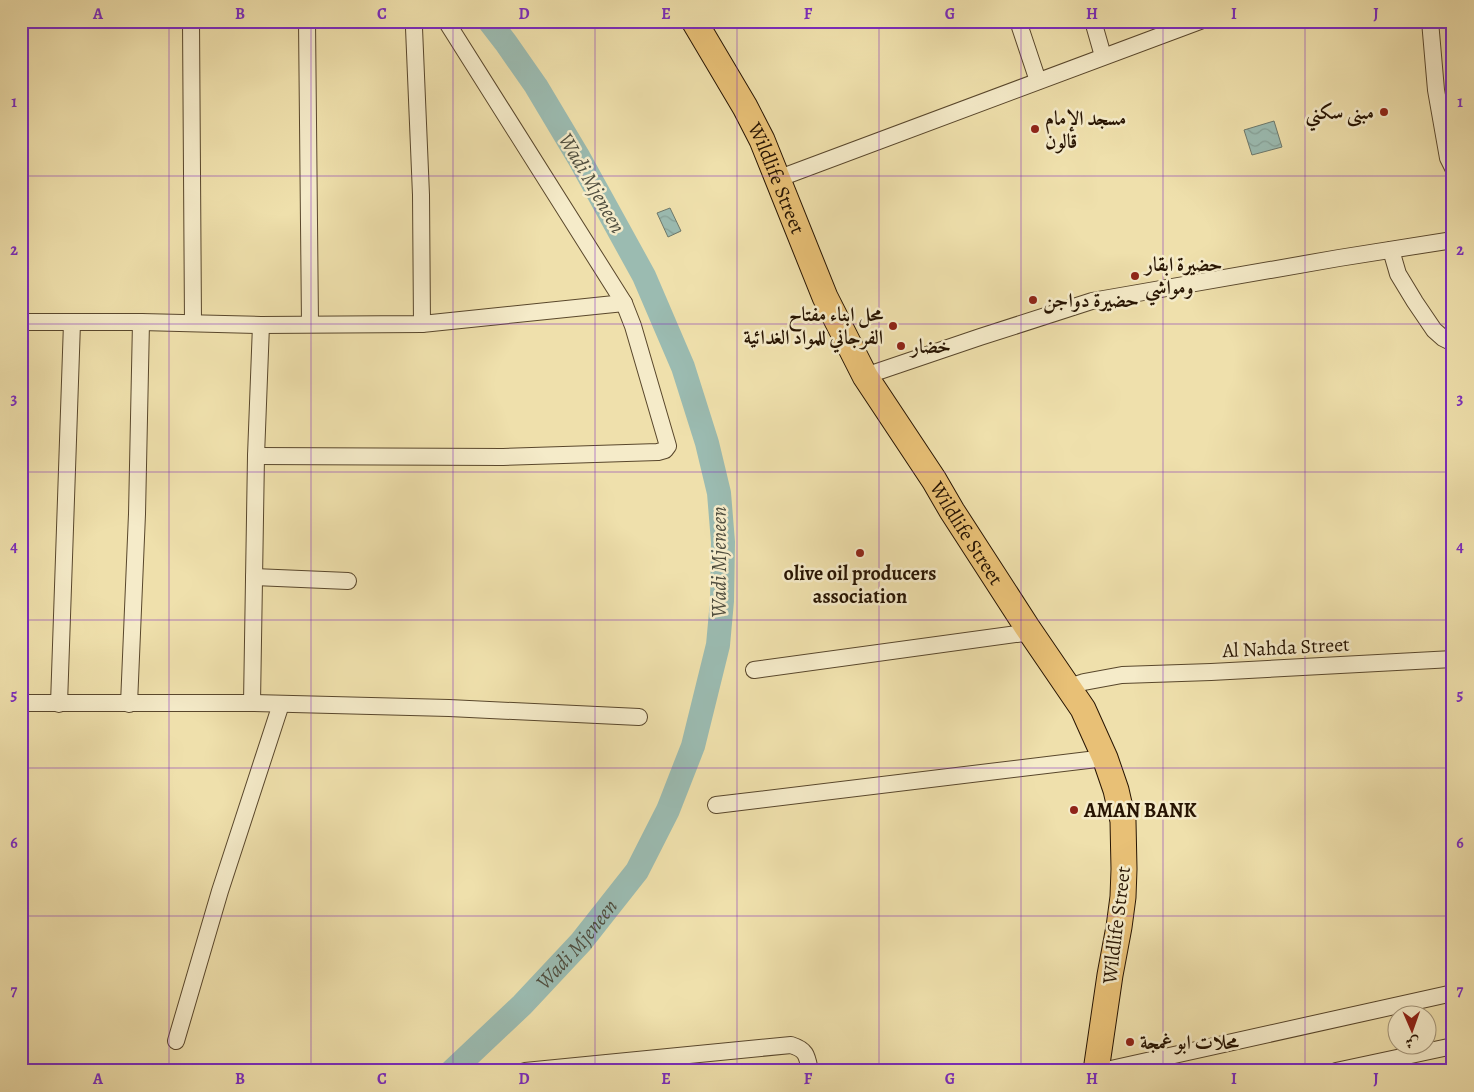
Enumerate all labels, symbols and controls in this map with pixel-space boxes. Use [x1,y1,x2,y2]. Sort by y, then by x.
text: A [92,3,104,25]
text: B [235,3,245,25]
text: C [377,3,387,25]
text: D [518,3,530,25]
text: E [661,3,671,25]
text: F [804,3,813,25]
text: G [945,3,955,25]
text: H [1086,3,1098,25]
text: I [1231,3,1237,25]
text: J [1373,3,1379,25]
text: 1 [11,91,17,113]
text: 1 [1457,91,1463,113]
place label: مبنى سكني [1306,99,1374,132]
place label: مسجد الإمام قالون [1045,105,1126,155]
marker: مبنى سكني [1378,106,1390,118]
street label: Wildlife Street [741,117,811,238]
marker: مسجد الإمام قالون [1029,123,1041,135]
water label: Wadi Mjeneen [552,128,632,238]
text: 2 [10,239,18,261]
text: 2 [1456,239,1464,261]
place label: حضيرة ابقار ومواشي [1143,251,1223,306]
marker: حضيرة ابقار ومواشي [1129,270,1141,282]
place label: حضيرة دواجن [1043,287,1139,314]
marker: حضيرة دواجن [1027,294,1039,306]
place label: محل ابناء مفتاح الفرجاني للمواد الغدائية [744,301,884,353]
marker: محل ابناء مفتاح الفرجاني للمواد الغدائية [887,320,899,332]
place label: خضار [909,333,951,360]
marker: خضار [895,340,907,352]
text: 3 [11,388,18,410]
text: 3 [1457,388,1464,410]
street label: Wildlife Street [923,475,1010,591]
water label: Wadi Mjeneen [705,506,733,618]
text: 4 [10,536,18,558]
text: 4 [1456,536,1464,558]
marker: olive oil producers association [854,547,866,559]
place label: olive oil producers association [784,560,936,610]
street label: Al Nahda Street [1221,631,1351,664]
text: 5 [11,684,18,706]
text: 5 [1457,684,1464,706]
place label: AMAN BANK [1083,797,1197,824]
marker: AMAN BANK [1068,804,1080,816]
text: 6 [10,832,18,854]
text: 6 [1456,832,1464,854]
street label: Wildlife Street [1096,864,1137,986]
water label: Wadi Mjeneen [530,893,624,996]
text: 7 [11,980,18,1002]
text: 7 [1457,980,1464,1002]
north arrow [1386,1004,1436,1054]
place label: محلات ابو غمجة [1140,1029,1240,1056]
text: ش [1405,1033,1420,1052]
marker: محلات ابو غمجة [1124,1036,1136,1048]
text: A [92,1068,104,1090]
text: B [235,1068,245,1090]
text: C [377,1068,387,1090]
text: D [518,1068,530,1090]
text: E [661,1068,671,1090]
text: F [804,1068,813,1090]
text: G [945,1068,955,1090]
text: H [1086,1068,1098,1090]
text: I [1231,1068,1237,1090]
text: J [1373,1068,1379,1090]

